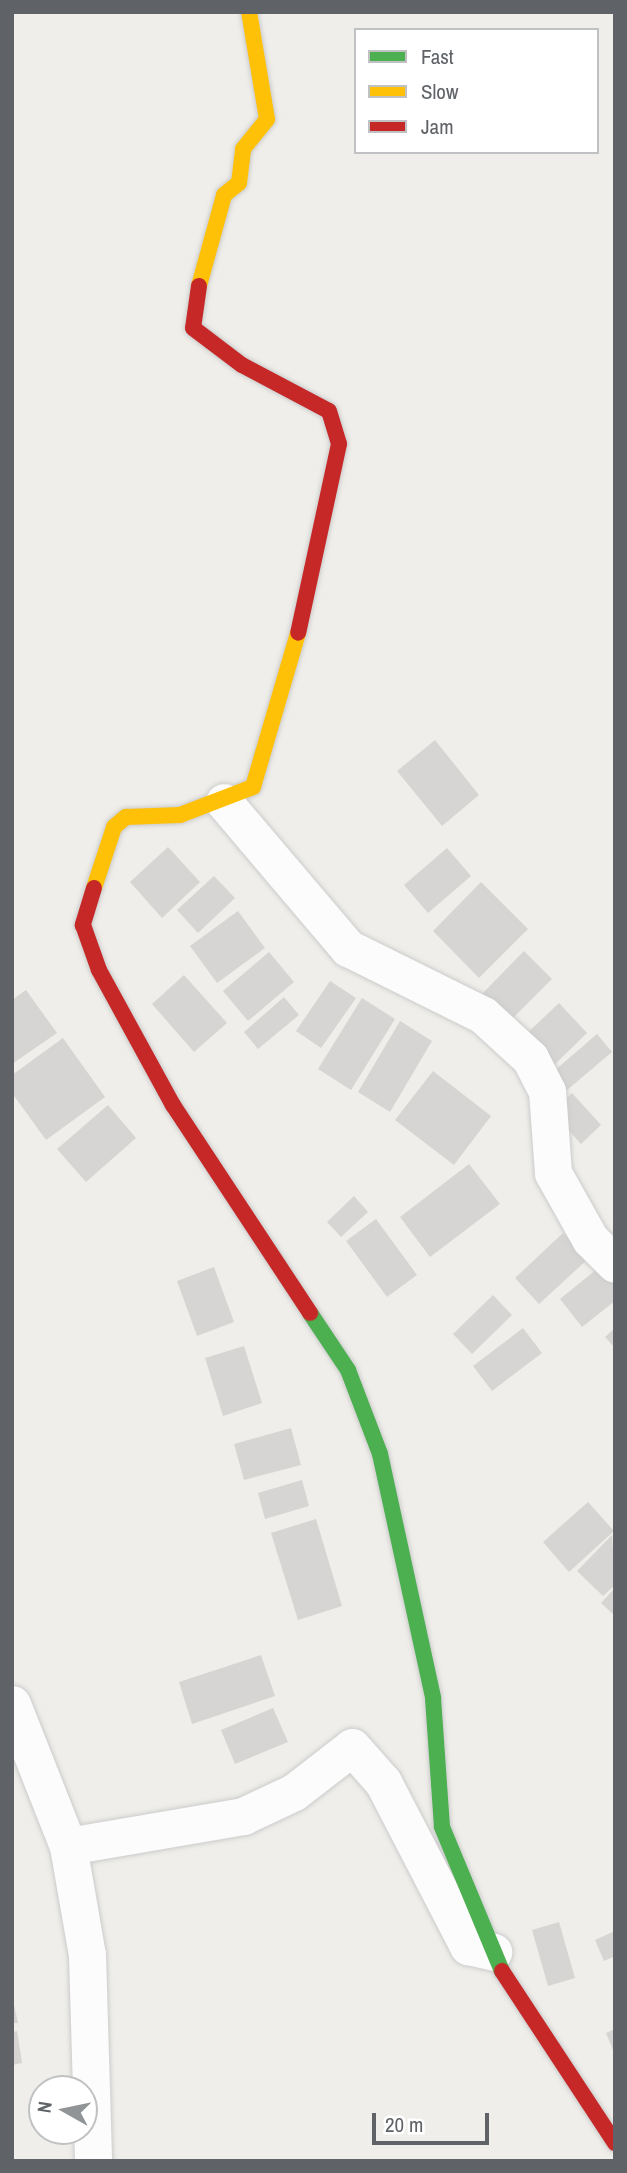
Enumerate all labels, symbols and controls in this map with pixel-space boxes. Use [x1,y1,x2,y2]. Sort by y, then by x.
legend [354,28,599,154]
text: Fast [421,42,454,71]
text: Slow [421,77,458,106]
text: Jam [421,112,454,141]
north arrow [28,2075,98,2145]
text: N [31,2099,58,2115]
scale bar [375,2100,492,2144]
text: 20 m [385,2110,423,2139]

